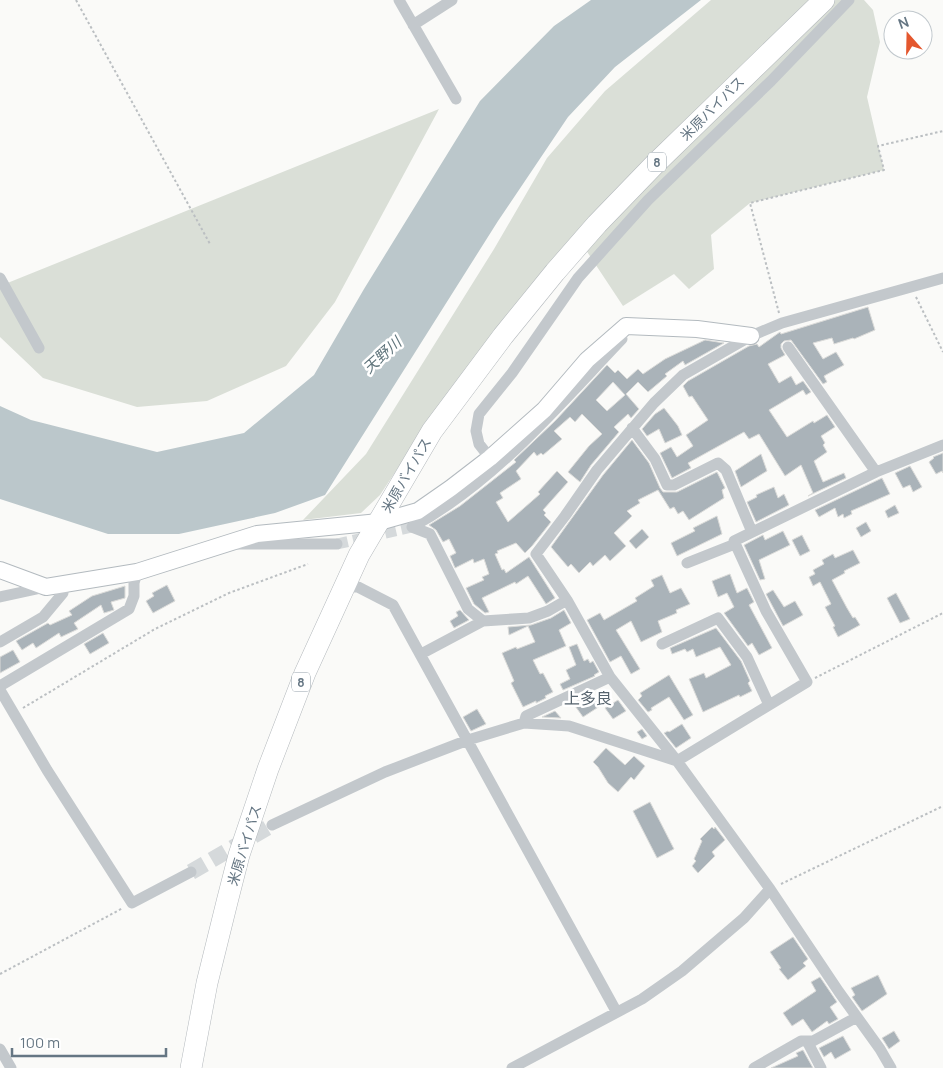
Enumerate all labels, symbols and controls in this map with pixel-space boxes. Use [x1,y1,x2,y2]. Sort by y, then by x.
north arrow [883,10,933,60]
text: N [895,12,911,33]
street label: 米原バイパス [676,72,748,144]
road number: 8 [648,152,666,172]
water label: 天野川 [358,331,407,378]
street label: 米原バイパス [377,434,435,516]
road number: 8 [292,672,310,692]
district label: 上多良 [564,687,612,709]
street label: 米原バイパス [223,802,265,888]
scale bar [12,1026,166,1058]
text: 100 m [20,1032,60,1053]

